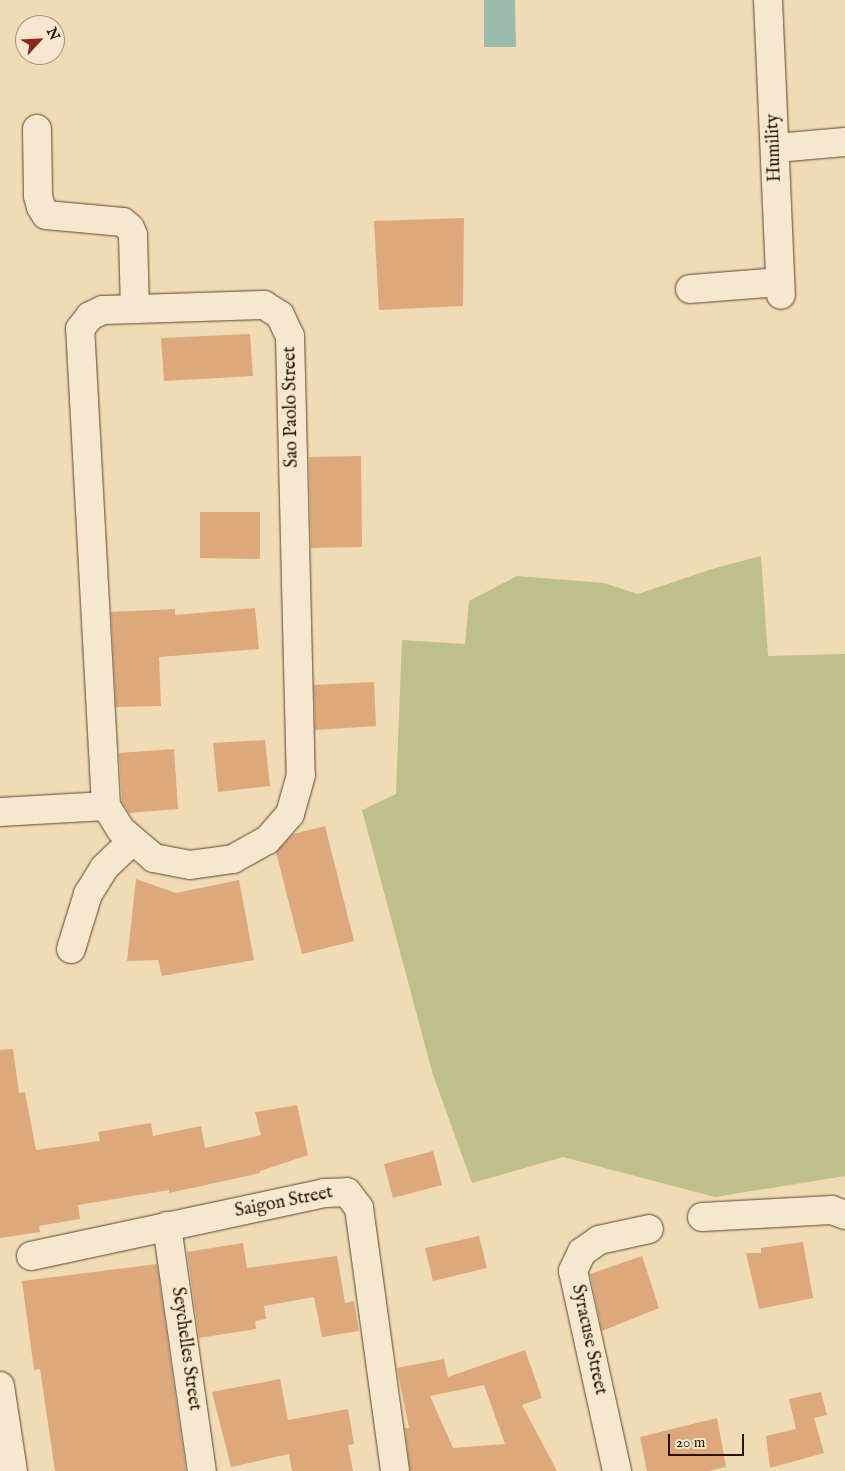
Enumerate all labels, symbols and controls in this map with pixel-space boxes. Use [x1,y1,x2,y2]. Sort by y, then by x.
north arrow [15,15,65,65]
text: N [42,25,63,43]
street label: Humility [763,114,787,182]
street label: Sao Paolo Street [280,346,304,468]
street label: Saigon Street [233,1183,335,1223]
street label: Syracuse Street [566,1283,610,1397]
street label: Seychelles Street [166,1286,204,1412]
scale bar [670,1424,746,1456]
text: 20 m [676,1433,705,1452]

